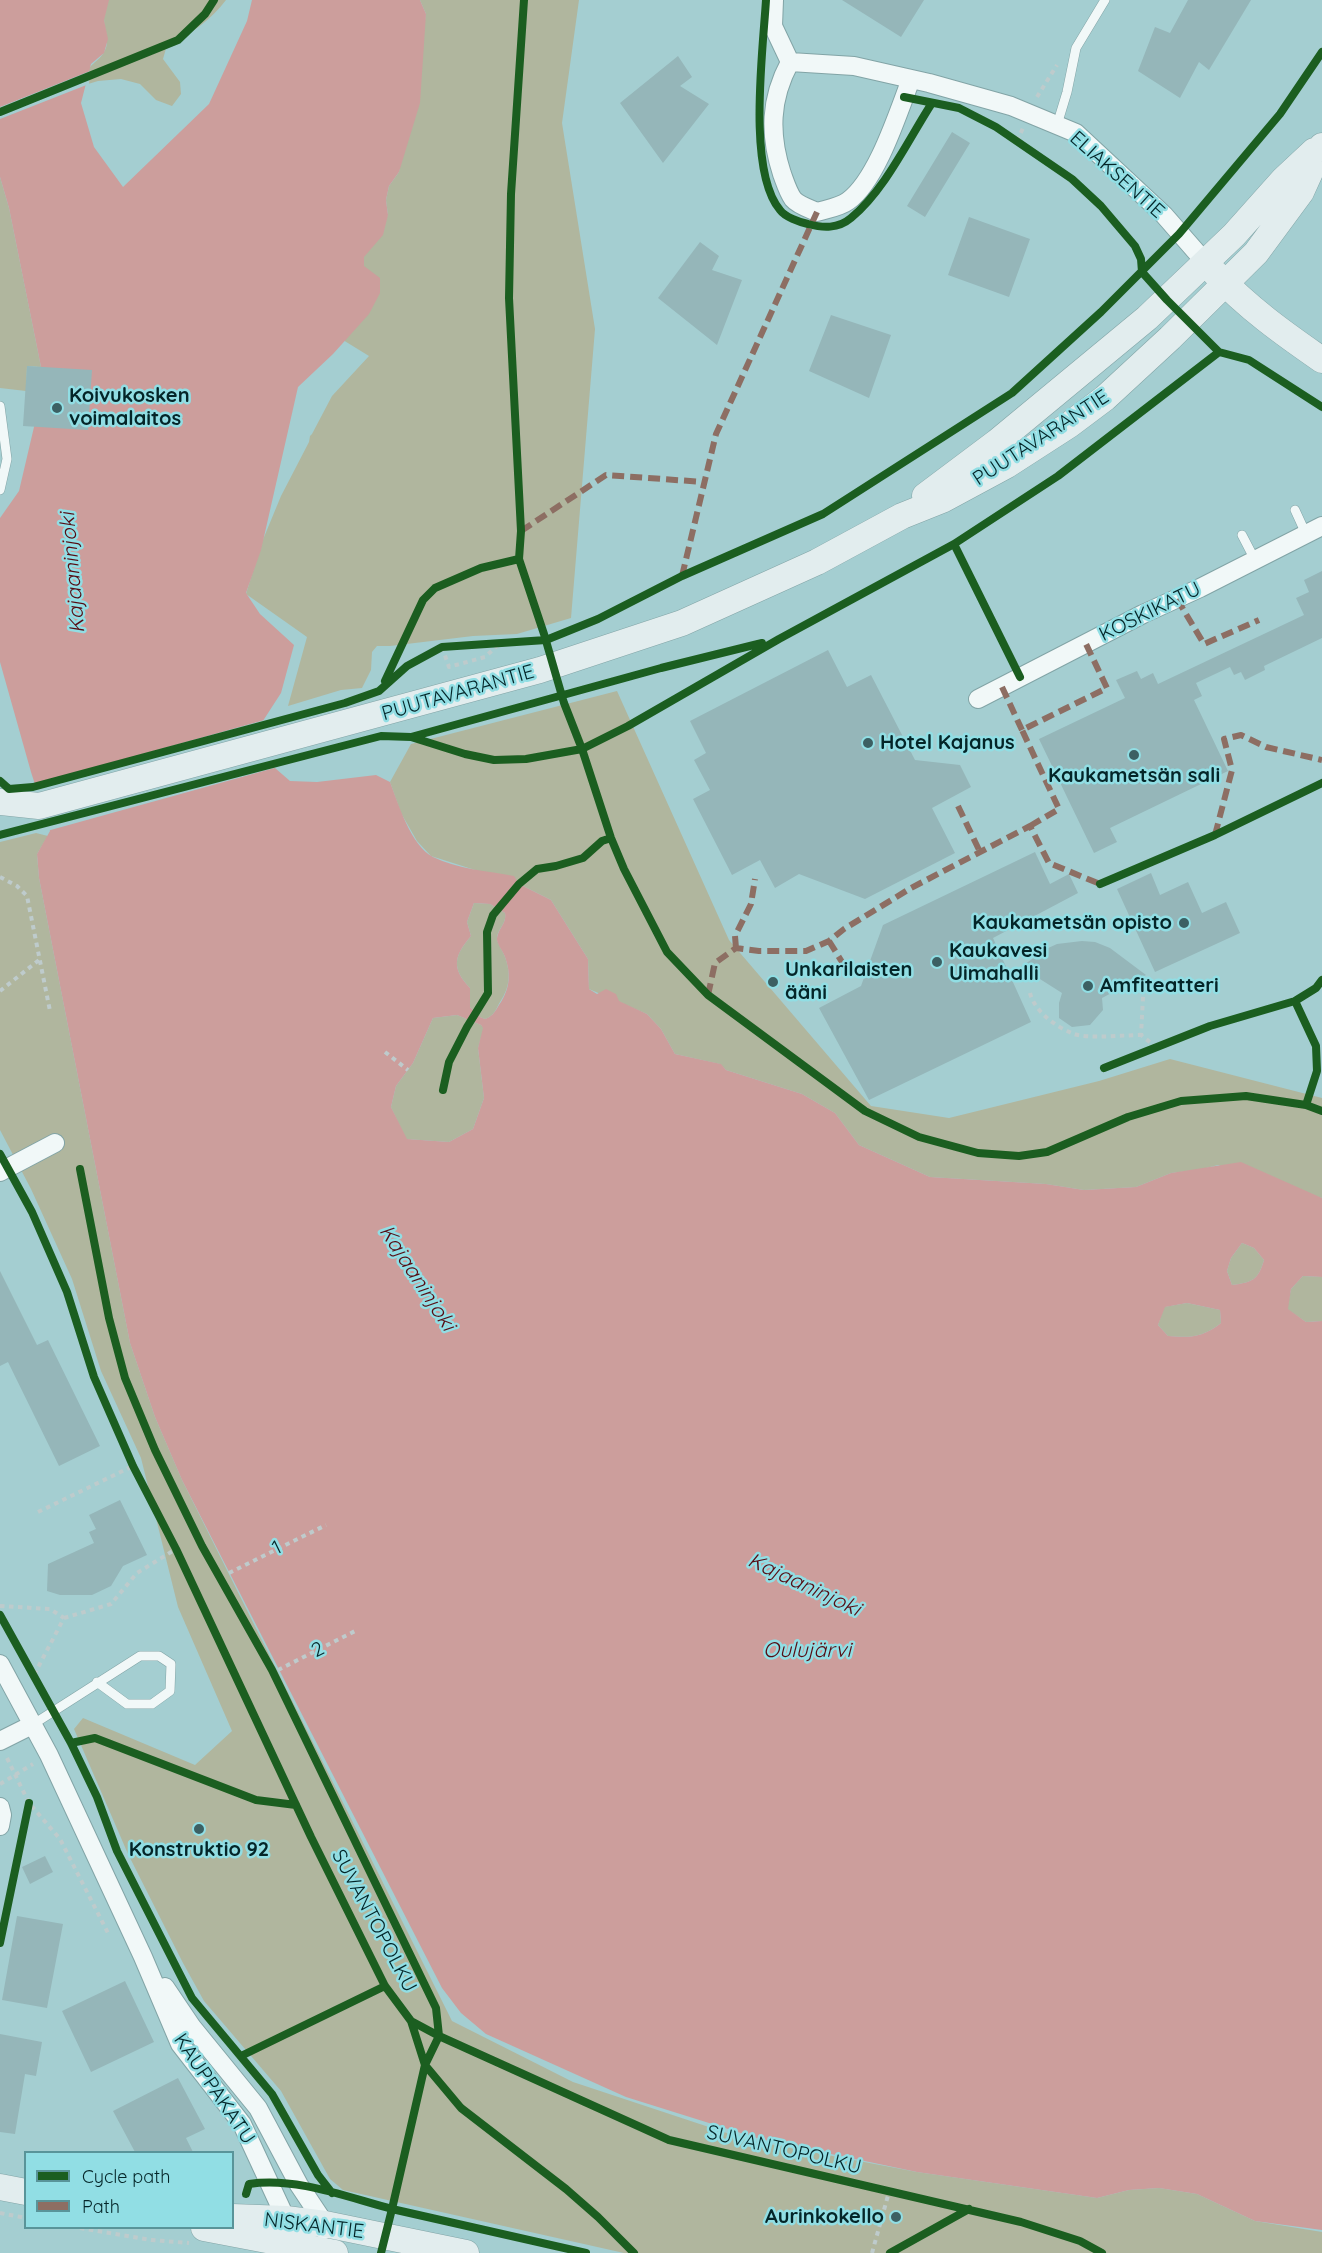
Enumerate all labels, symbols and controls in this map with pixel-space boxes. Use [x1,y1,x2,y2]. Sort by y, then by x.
street label: ELIAKSENTIE [1065,126,1169,224]
place label: Koivukosken voimalaitos [69,384,190,431]
street label: PUUTAVARANTIE [968,385,1114,491]
marker: Koivukosken voimalaitos [50,401,64,415]
water label: Kajaaninjoki [55,512,91,634]
street label: KOSKIKATU [1095,577,1205,647]
street label: PUUTAVARANTIE [379,660,537,726]
place label: Hotel Kajanus [880,731,1015,755]
marker: Hotel Kajanus [861,736,875,750]
marker: Kaukametsän sali [1127,748,1141,762]
place label: Kaukametsän sali [1048,764,1220,788]
place label: Kaukametsän opisto [972,911,1172,935]
marker: Kaukametsän opisto [1177,916,1191,930]
place label: Kaukavesi Uimahalli [949,939,1047,986]
marker: Kaukavesi Uimahalli [930,955,944,969]
place label: Unkarilaisten ääni [785,958,912,1005]
place label: Amfiteatteri [1100,974,1219,998]
marker: Unkarilaisten ääni [766,975,780,989]
marker: Amfiteatteri [1081,979,1095,993]
water label: Kajaaninjoki [373,1220,461,1336]
street label: 1 [268,1536,286,1560]
water label: Kajaaninjoki [744,1548,864,1622]
street label: 2 [308,1637,328,1663]
water label: Oulujärvi [763,1638,851,1664]
marker: Konstruktio 92 [192,1822,206,1836]
place label: Konstruktio 92 [129,1838,269,1862]
street label: SUVANTOPOLKU [326,1846,422,1996]
street label: KAUPPAKATU [168,2029,260,2149]
street label: SUVANTOPOLKU [704,2121,864,2179]
legend [24,2151,234,2229]
text: Cycle path [82,2165,170,2188]
text: Path [82,2195,120,2218]
place label: Aurinkokello [765,2205,884,2229]
street label: NISKANTIE [263,2208,365,2244]
marker: Aurinkokello [889,2210,903,2224]

